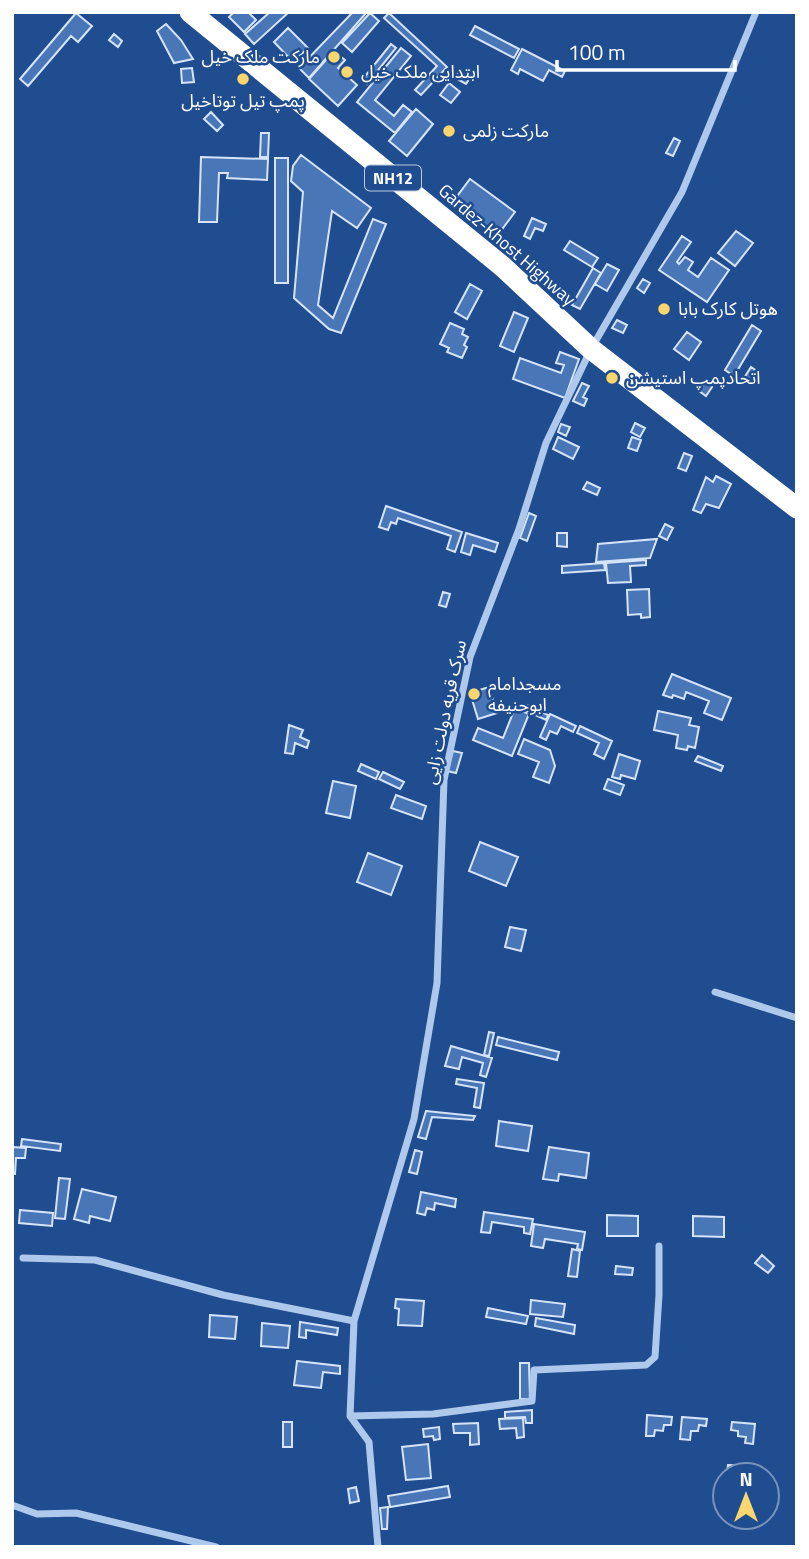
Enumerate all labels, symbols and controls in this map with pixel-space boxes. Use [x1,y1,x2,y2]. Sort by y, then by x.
scale bar [557,28,736,72]
text: 100 m [568,36,625,68]
place label: مارکت ملک خیل [202,43,320,70]
marker: مارکت ملک خیل [326,49,342,65]
place label: ابتدایی ملک خیل [361,58,480,85]
marker: ابتدایی ملک خیل [339,64,355,80]
marker: پمپ تیل توتاخیل [235,71,251,87]
place label: پمپ تیل توتاخیل [181,87,305,114]
place label: مارکت زلمی [463,117,549,144]
marker: مارکت زلمی [441,123,457,139]
road number: NH12 [365,166,421,190]
street label: Gardez-Khost Highway [433,177,582,312]
place label: هوتل کارک بابا [678,295,778,322]
marker: هوتل کارک بابا [656,301,672,317]
place label: اتحادپمپ استیشن [626,364,761,391]
marker: اتحادپمپ استیشن [604,370,620,386]
street label: سرک قریه دولت زایی [416,637,473,787]
place label: مسجدامام ابوحنیفه [488,670,561,718]
marker: مسجدامام ابوحنیفه [466,686,482,702]
north arrow [711,1461,781,1531]
text: N [739,1464,753,1493]

